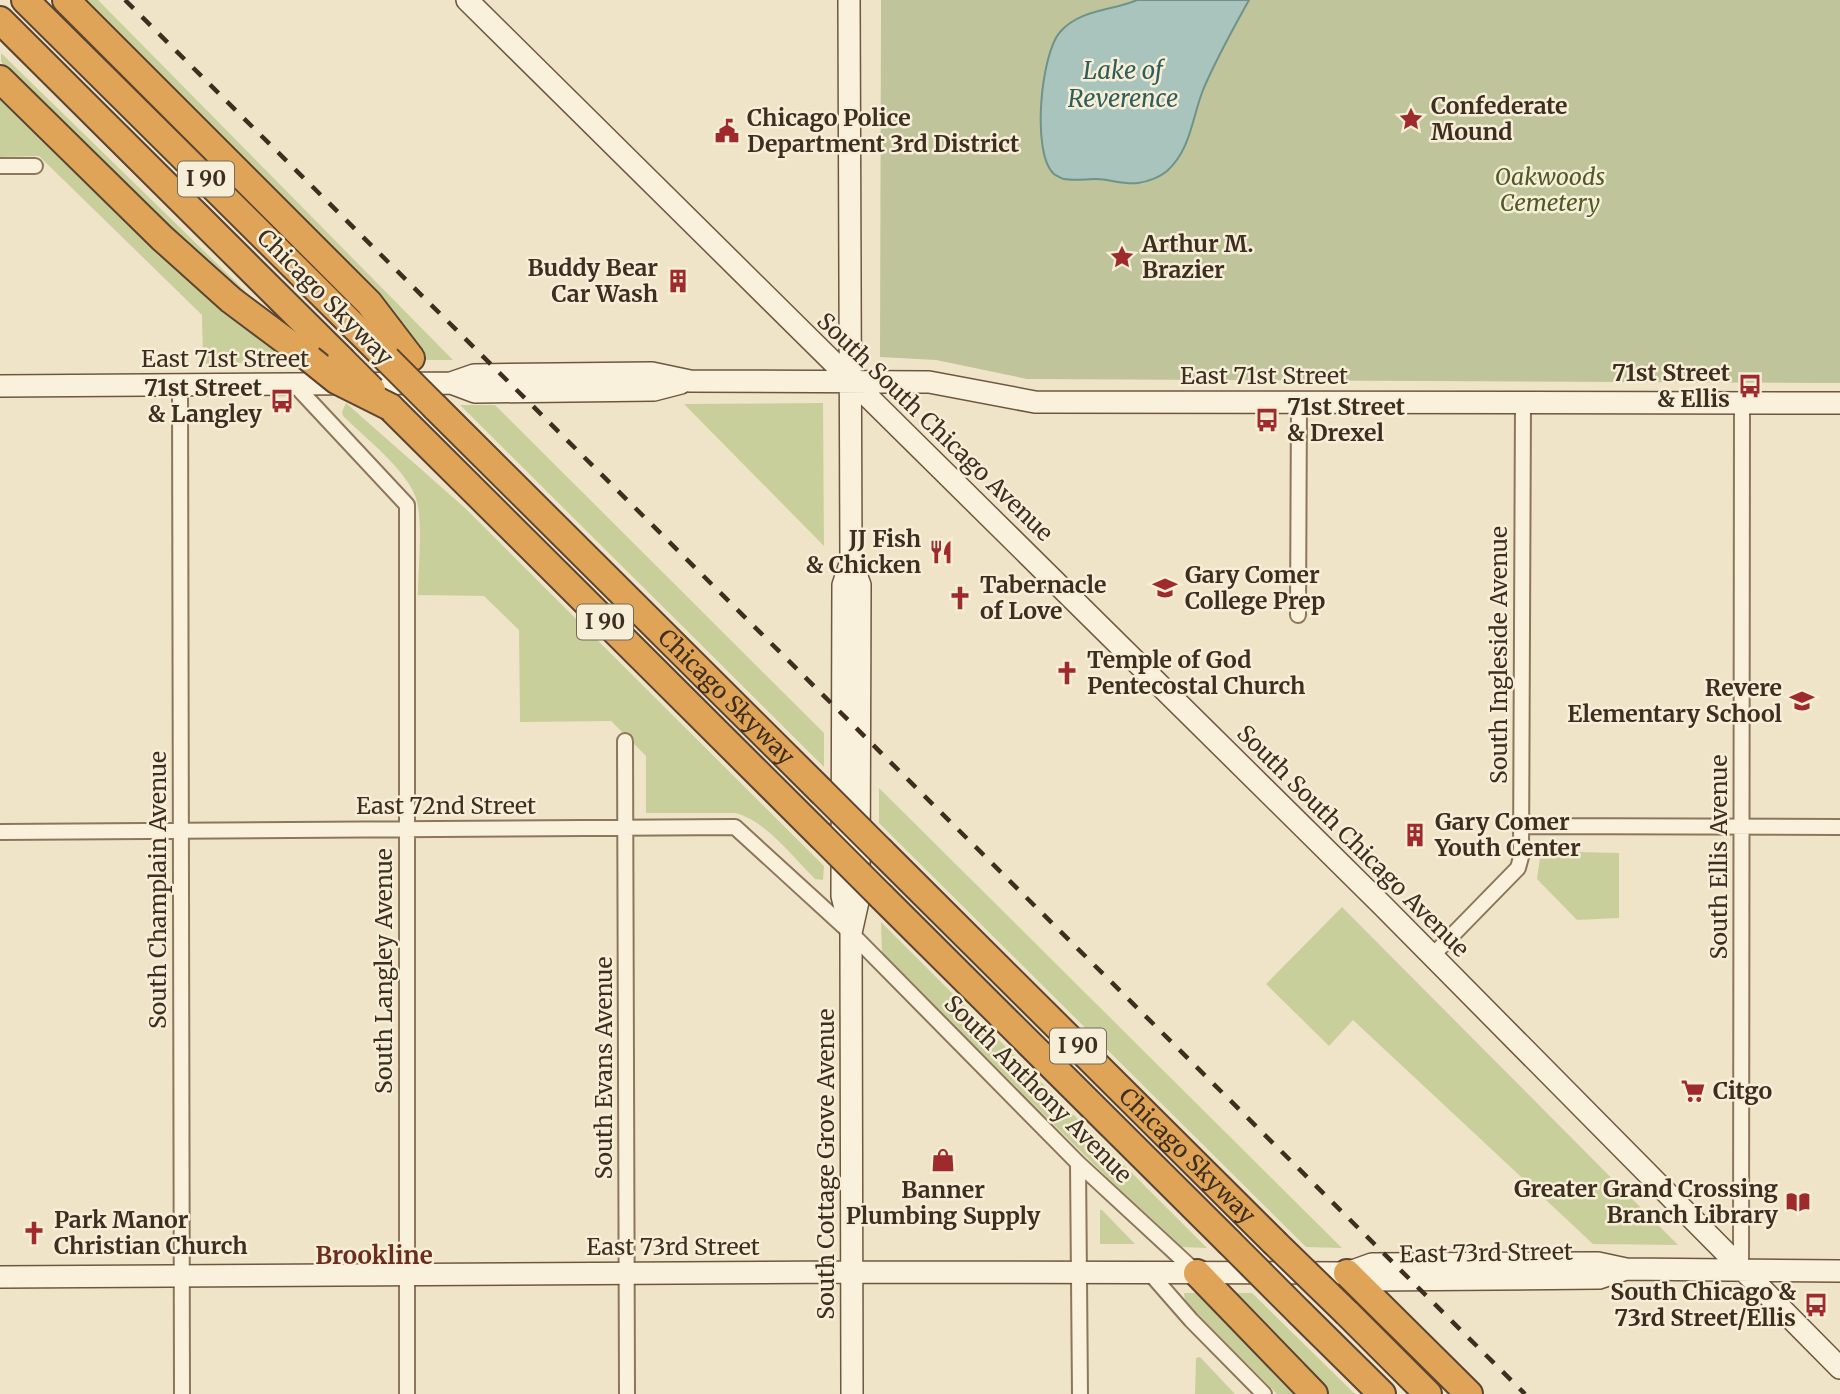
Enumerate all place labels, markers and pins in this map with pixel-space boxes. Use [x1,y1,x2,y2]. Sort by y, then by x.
place label: Confederate Mound [1431,91,1568,146]
place label: Chicago Police Department 3rd District [747,103,1019,158]
place icon: Confederate Mound [1397,105,1425,133]
public building icon: Chicago Police Department 3rd District [713,117,741,145]
place label: Arthur M. Brazier [1141,229,1254,284]
place icon: Arthur M. Brazier [1108,243,1136,271]
place label: Buddy Bear Car Wash [527,253,658,308]
building icon: Buddy Bear Car Wash [664,267,692,295]
place label: 71st Street & Ellis [1612,358,1730,413]
bus stop icon: 71st Street & Ellis [1736,372,1764,400]
place label: 71st Street & Langley [144,373,262,428]
bus stop icon: 71st Street & Langley [268,387,296,415]
place label: 71st Street & Drexel [1287,392,1405,447]
bus stop icon: 71st Street & Drexel [1253,406,1281,434]
place label: JJ Fish & Chicken [806,524,921,579]
restaurant icon: JJ Fish & Chicken [927,538,955,566]
place label: Gary Comer College Prep [1185,560,1325,615]
place label: Tabernacle of Love [980,570,1106,625]
school or university icon: Gary Comer College Prep [1151,574,1179,602]
church icon: Tabernacle of Love [946,584,974,612]
place label: Temple of God Pentecostal Church [1087,645,1305,700]
church icon: Temple of God Pentecostal Church [1053,659,1081,687]
place label: Revere Elementary School [1567,673,1783,728]
school or university icon: Revere Elementary School [1788,687,1816,715]
place label: Gary Comer Youth Center [1434,807,1581,862]
building icon: Gary Comer Youth Center [1401,821,1429,849]
place label: Citgo [1713,1076,1772,1105]
supermarket icon: Citgo [1679,1077,1707,1105]
shop icon: Banner Plumbing Supply [929,1146,957,1174]
place label: Greater Grand Crossing Branch Library [1514,1174,1779,1229]
place label: Banner Plumbing Supply [846,1175,1041,1230]
library icon: Greater Grand Crossing Branch Library [1784,1188,1812,1216]
place label: Park Manor Christian Church [54,1205,248,1260]
church icon: Park Manor Christian Church [20,1219,48,1247]
place label: South Chicago & 73rd Street/Ellis [1610,1277,1796,1332]
bus stop icon: South Chicago & 73rd Street/Ellis [1802,1291,1830,1319]

